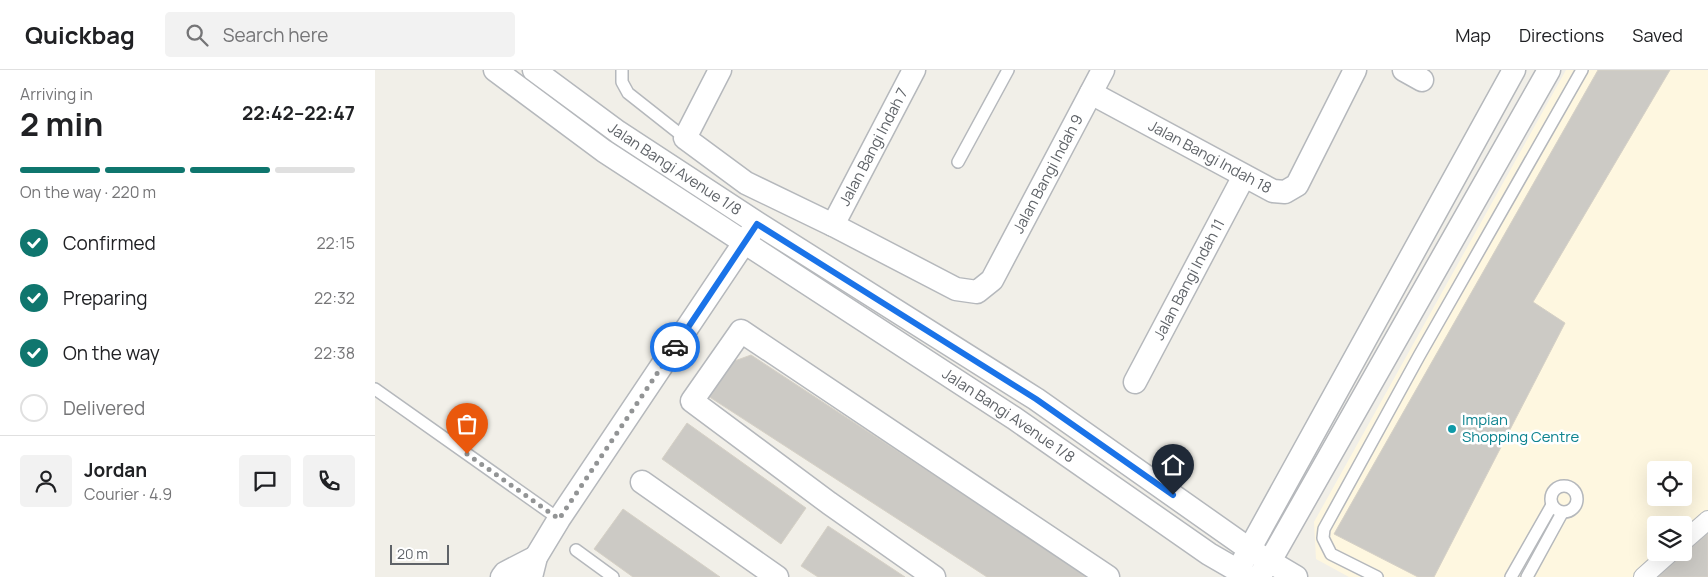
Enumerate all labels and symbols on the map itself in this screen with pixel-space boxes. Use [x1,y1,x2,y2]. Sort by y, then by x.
street label: Jalan Bangi Indah 7 [834,84,913,209]
street label: Jalan Bangi Indah 9 [1008,110,1088,237]
street label: Jalan Bangi Indah 18 [1145,115,1275,198]
street label: Jalan Bangi Avenue 1/8 [604,117,746,220]
street label: Jalan Bangi Indah 11 [1148,215,1229,343]
courier [650,322,700,372]
street label: Jalan Bangi Avenue 1/8 [938,363,1079,467]
pin [446,403,488,454]
place label: Impian Shopping Centre [1462,409,1580,447]
marker: Impian Shopping Centre [1446,423,1458,435]
pin [1152,444,1194,495]
scale bar [390,542,449,565]

